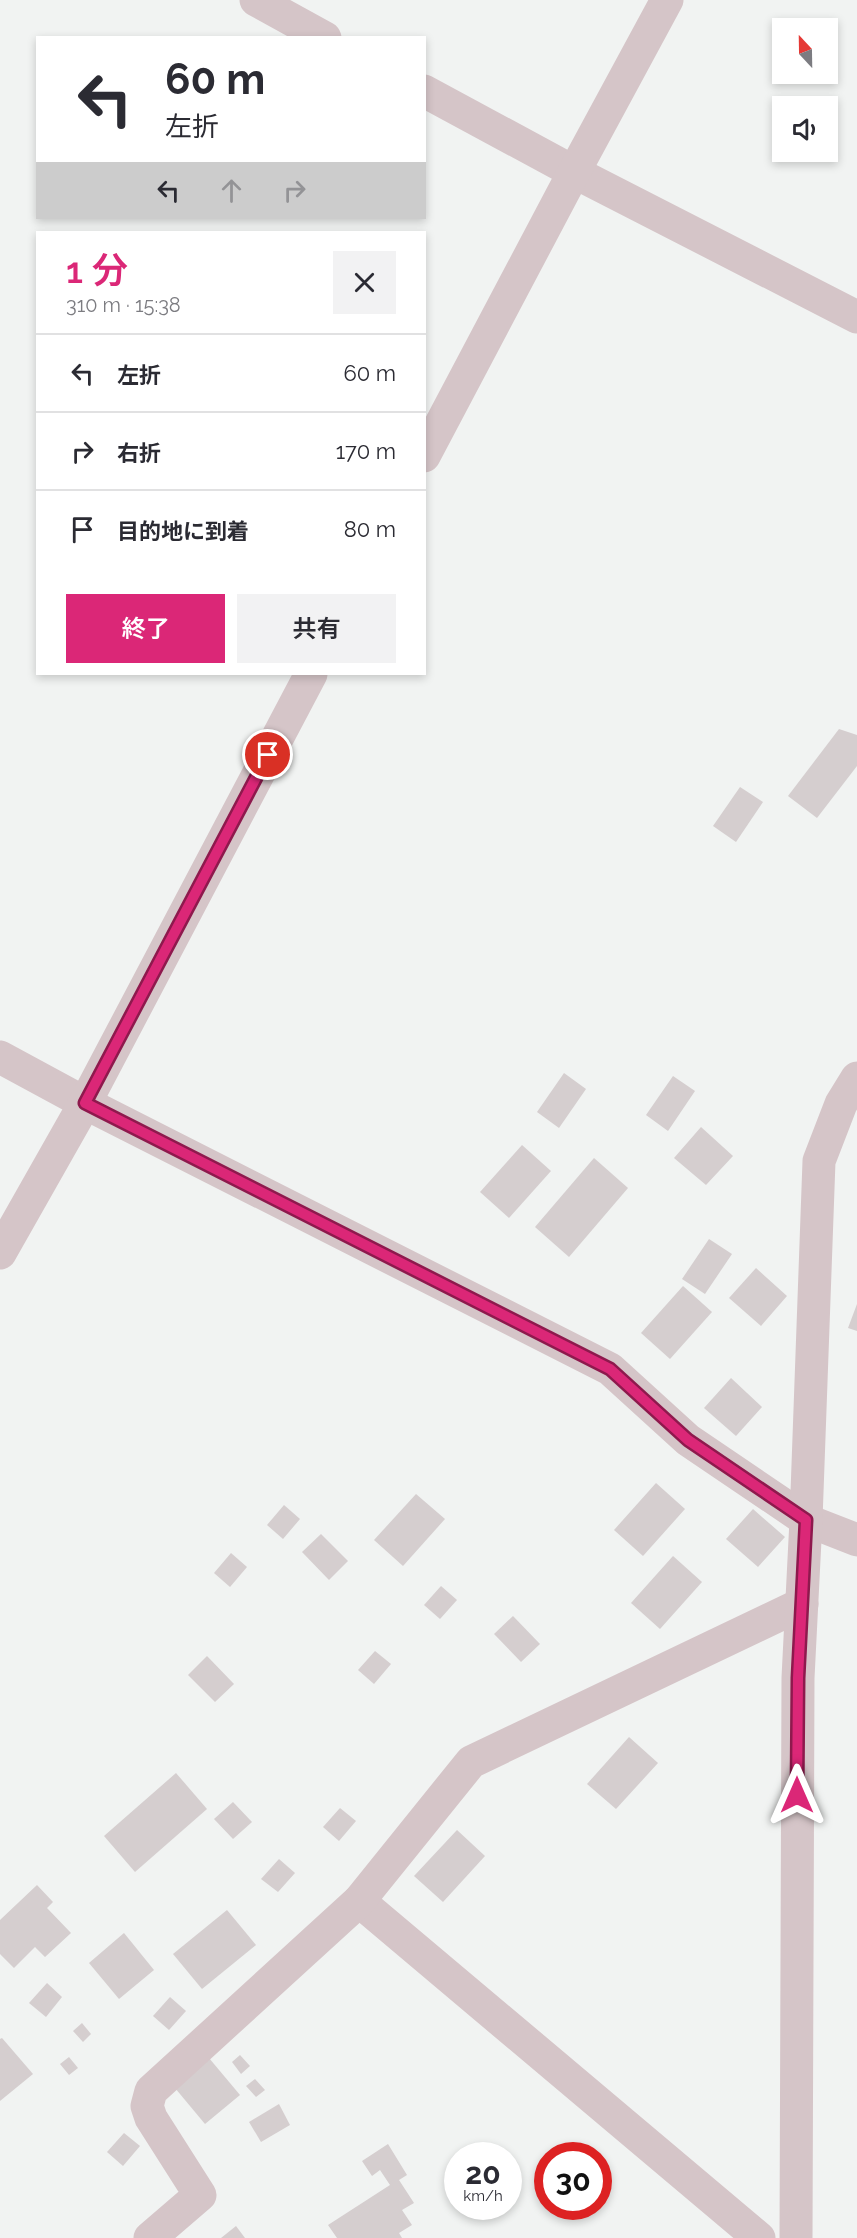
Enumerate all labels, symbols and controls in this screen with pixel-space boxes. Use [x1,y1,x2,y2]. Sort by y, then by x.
north arrow [772,18,838,84]
map controls [772,18,838,162]
text: 60 m [165,55,265,104]
icon: left [66,60,144,138]
button: sound [772,96,838,162]
text: 左折 [165,111,219,142]
icon: left [152,174,185,207]
icon: ahead [215,174,248,207]
icon: right [278,174,311,207]
text: 1 分 [66,249,128,291]
button: close [333,251,396,314]
text: 310 m · 15:38 [66,293,181,317]
icon: left [66,357,99,390]
text: 60 m [343,360,396,386]
text: 左折 [117,362,161,388]
icon: right [66,435,99,468]
text: 170 m [336,438,396,464]
text: 右折 [117,440,161,466]
icon: arrive [66,513,99,546]
text: 80 m [344,516,396,542]
text: 目的地に到着 [117,518,249,544]
button: 終了 [66,594,225,663]
button: 共有 [237,594,396,663]
pin [242,729,293,780]
icon: arrive [251,738,284,771]
position arrow [765,1763,829,1827]
speed limit sign: 30 [534,2142,612,2220]
text: 20 [465,2156,501,2191]
text: km/h [463,2187,503,2205]

